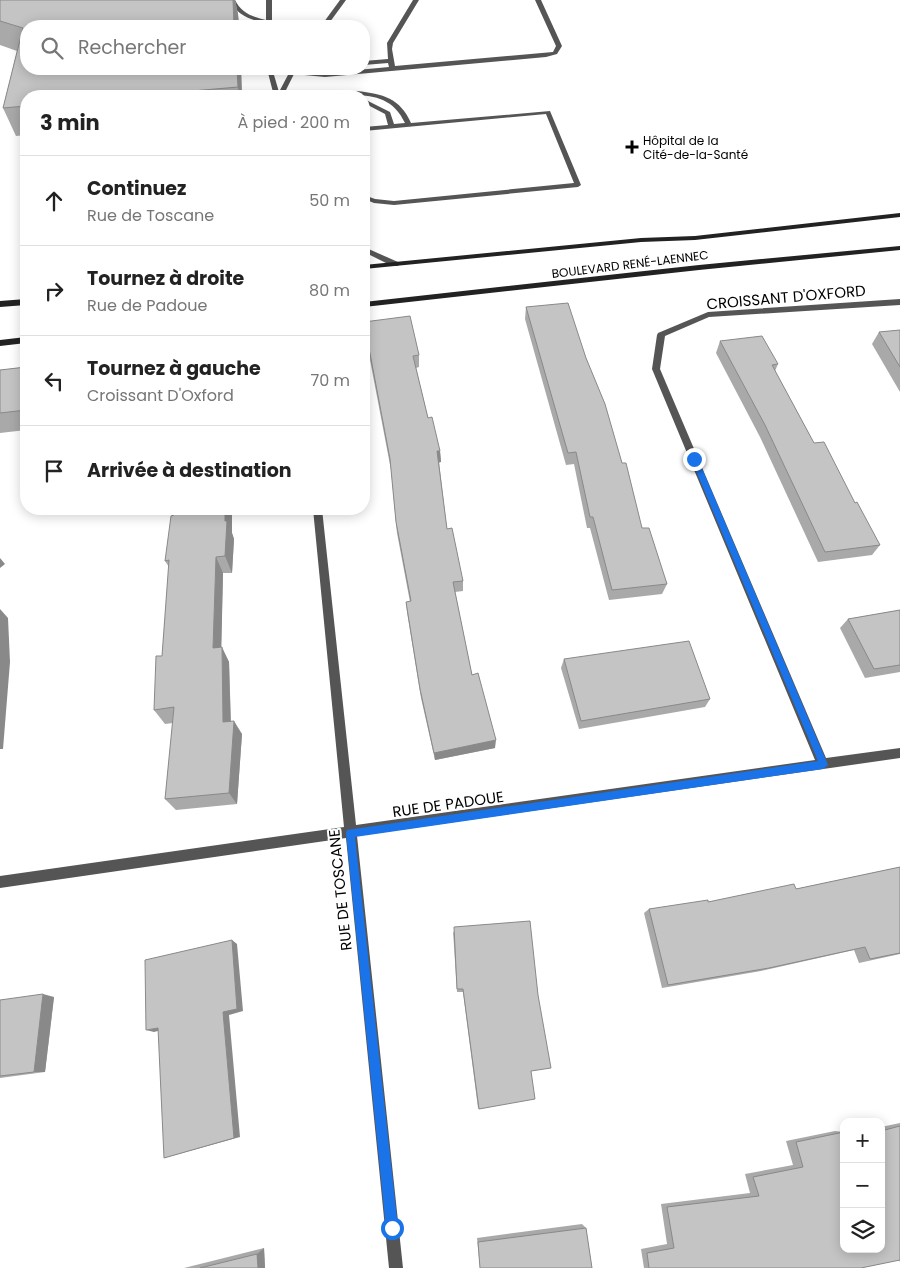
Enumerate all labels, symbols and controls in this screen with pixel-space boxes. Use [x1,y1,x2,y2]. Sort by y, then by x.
search box [20,20,370,75]
icon: search [38,34,66,62]
text: Rechercher [78,34,186,61]
text: 3 min [40,108,100,137]
text: À pied · 200 m [237,111,350,134]
place label: Hôpital de la Cité-de-la-Santé [643,132,748,163]
marker: Hôpital de la Cité-de-la-Santé [625,140,639,154]
text: Continuez [87,175,186,202]
icon: ahead [40,187,68,215]
text: 50 m [309,189,350,212]
text: Rue de Toscane [87,204,214,227]
street label: BOULEVARD RENÉ-LAENNEC [551,246,709,282]
text: Tournez à droite [87,265,244,292]
icon: right [40,277,68,305]
text: 80 m [309,279,350,302]
street label: CROISSANT D'OXFORD [706,280,866,314]
text: Rue de Padoue [87,294,207,317]
text: Tournez à gauche [87,355,261,382]
icon: left [40,367,68,395]
text: 70 m [310,369,350,392]
text: Croissant D'Oxford [87,384,234,407]
route end [683,448,706,471]
icon: arrive [40,457,68,485]
text: Arrivée à destination [87,457,292,484]
street label: RUE DE PADOUE [391,786,505,822]
street label: RUE DE TOSCANE [323,828,357,952]
map controls [840,1118,885,1253]
button: + [840,1118,885,1163]
button: − [840,1163,885,1208]
button: layers [840,1208,885,1253]
route start [381,1217,404,1240]

